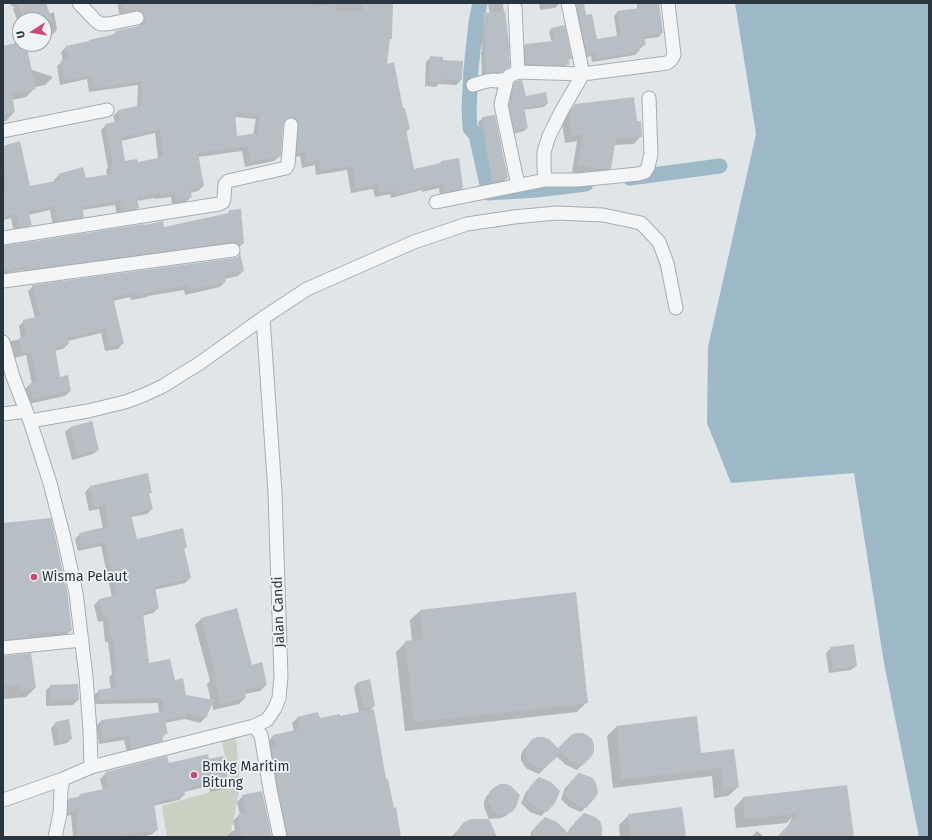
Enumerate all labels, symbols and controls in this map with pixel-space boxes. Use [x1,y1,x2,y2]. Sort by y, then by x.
north arrow [12,12,52,52]
text: U [14,30,28,39]
place label: Wisma Pelaut [42,569,128,585]
marker: Wisma Pelaut [29,572,39,582]
street label: Jalan Candi [269,576,289,648]
place label: Bmkg Maritim Bitung [202,759,289,792]
marker: Bmkg Maritim Bitung [189,770,199,780]

